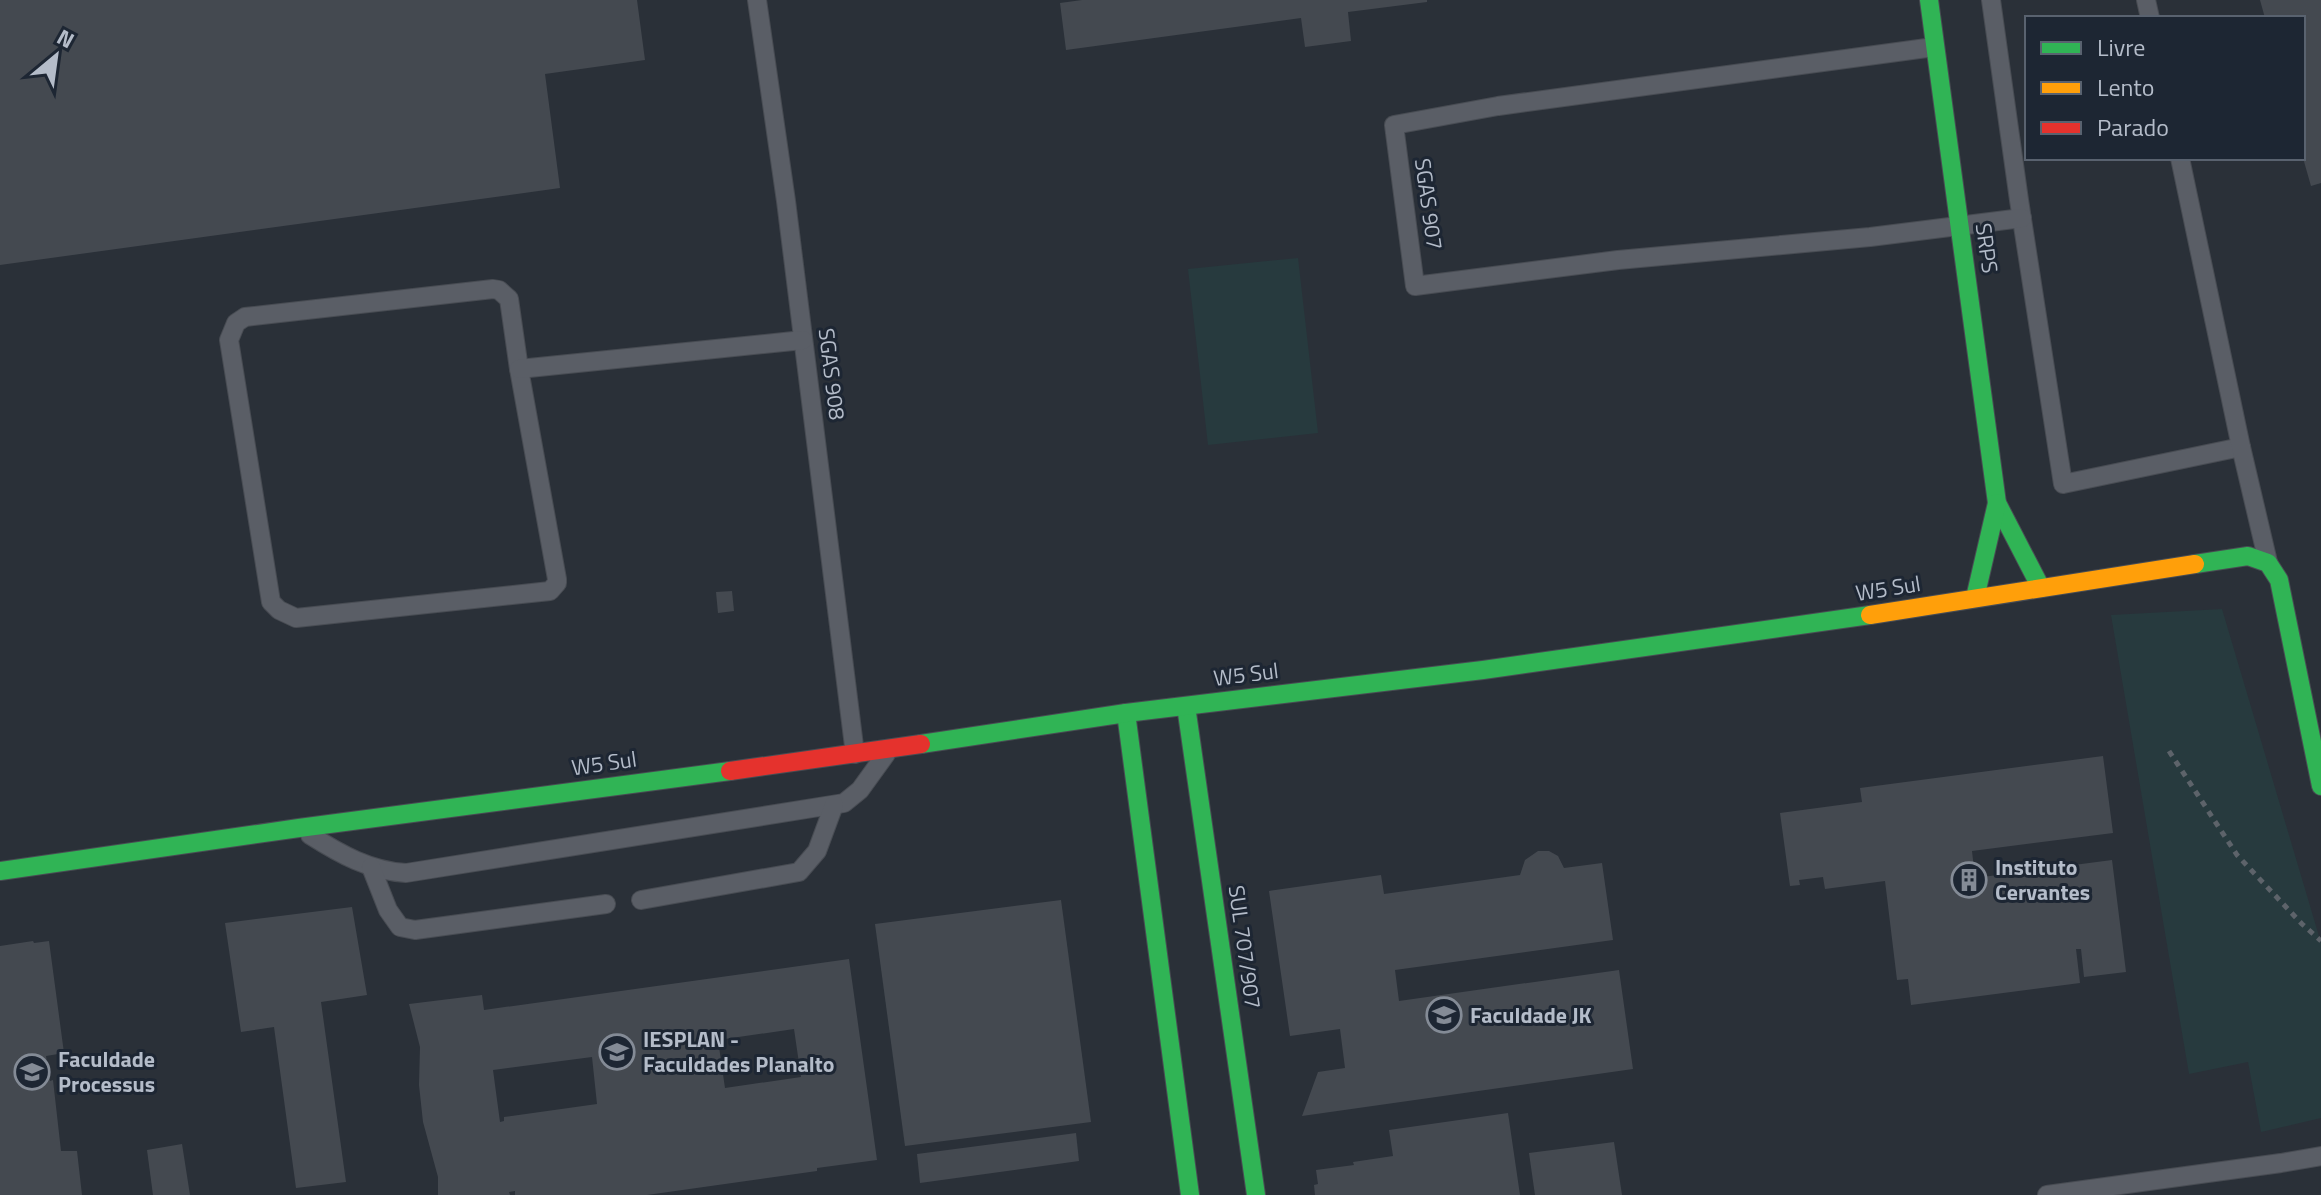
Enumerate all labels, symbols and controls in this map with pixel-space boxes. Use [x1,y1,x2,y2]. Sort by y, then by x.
north arrow [16,16,96,96]
legend [2025,16,2305,160]
text: N [51,20,81,57]
text: Livre [2097,29,2145,65]
text: Lento [2097,69,2154,105]
text: Parado [2097,109,2169,145]
street label: SGAS 907 [1406,156,1452,252]
street label: SRPS [1967,221,2007,275]
street label: SGAS 908 [810,326,854,422]
street label: W5 Sul [1853,566,1923,610]
street label: W5 Sul [1211,653,1281,695]
street label: W5 Sul [569,742,639,784]
place label: Instituto Cervantes [1995,850,2090,909]
building icon: Instituto Cervantes [1950,861,1988,899]
street label: SUL 707/907 [1220,883,1270,1011]
school or university icon: Faculdade JK [1425,996,1463,1034]
place label: Faculdade JK [1470,998,1592,1032]
place label: IESPLAN - Faculdades Planalto [643,1022,835,1081]
school or university icon: IESPLAN - Faculdades Planalto [598,1033,636,1071]
place label: Faculdade Processus [58,1042,155,1101]
school or university icon: Faculdade Processus [13,1053,51,1091]

